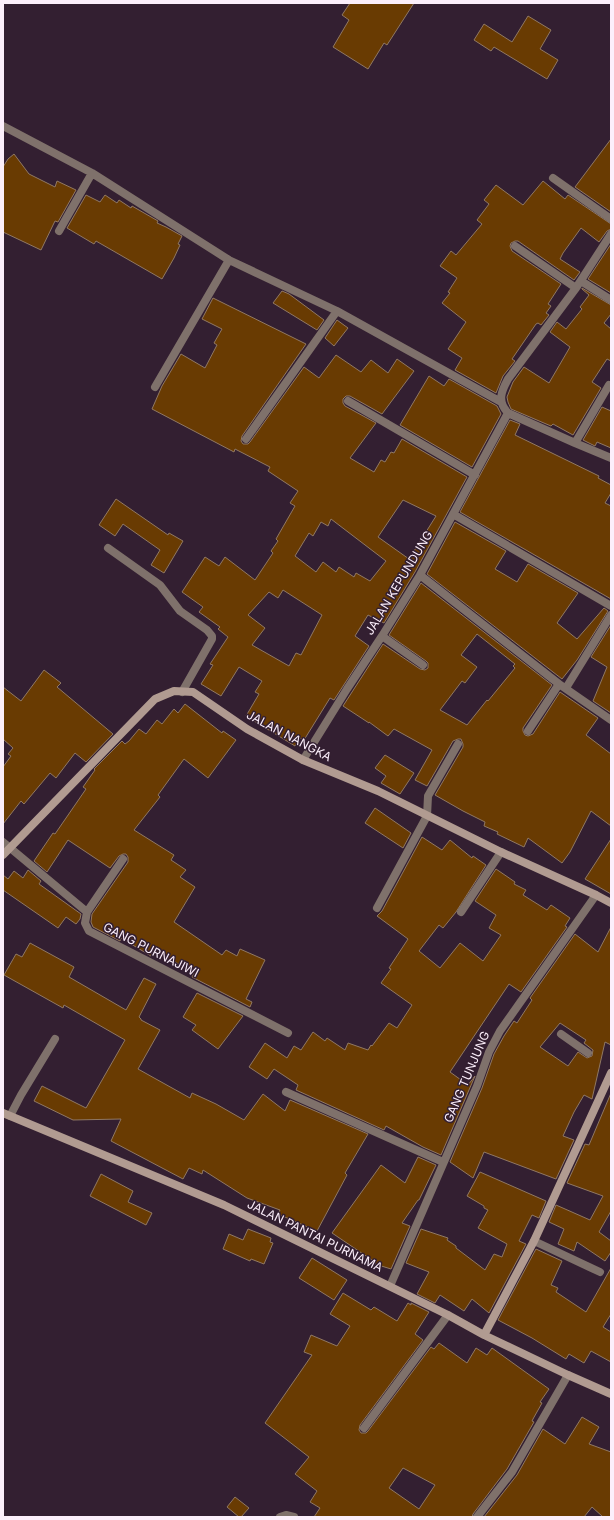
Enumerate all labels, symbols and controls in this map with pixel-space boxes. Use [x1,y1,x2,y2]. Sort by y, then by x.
street label: JALAN KEPUNDUNG [362,528,436,638]
street label: JALAN NANGKA [244,707,334,764]
street label: GANG PURNAJIWI [101,919,201,980]
street label: GANG TUNJUNG [441,1029,493,1125]
street label: JALAN PANTAI PURNAMA [245,1196,385,1275]

